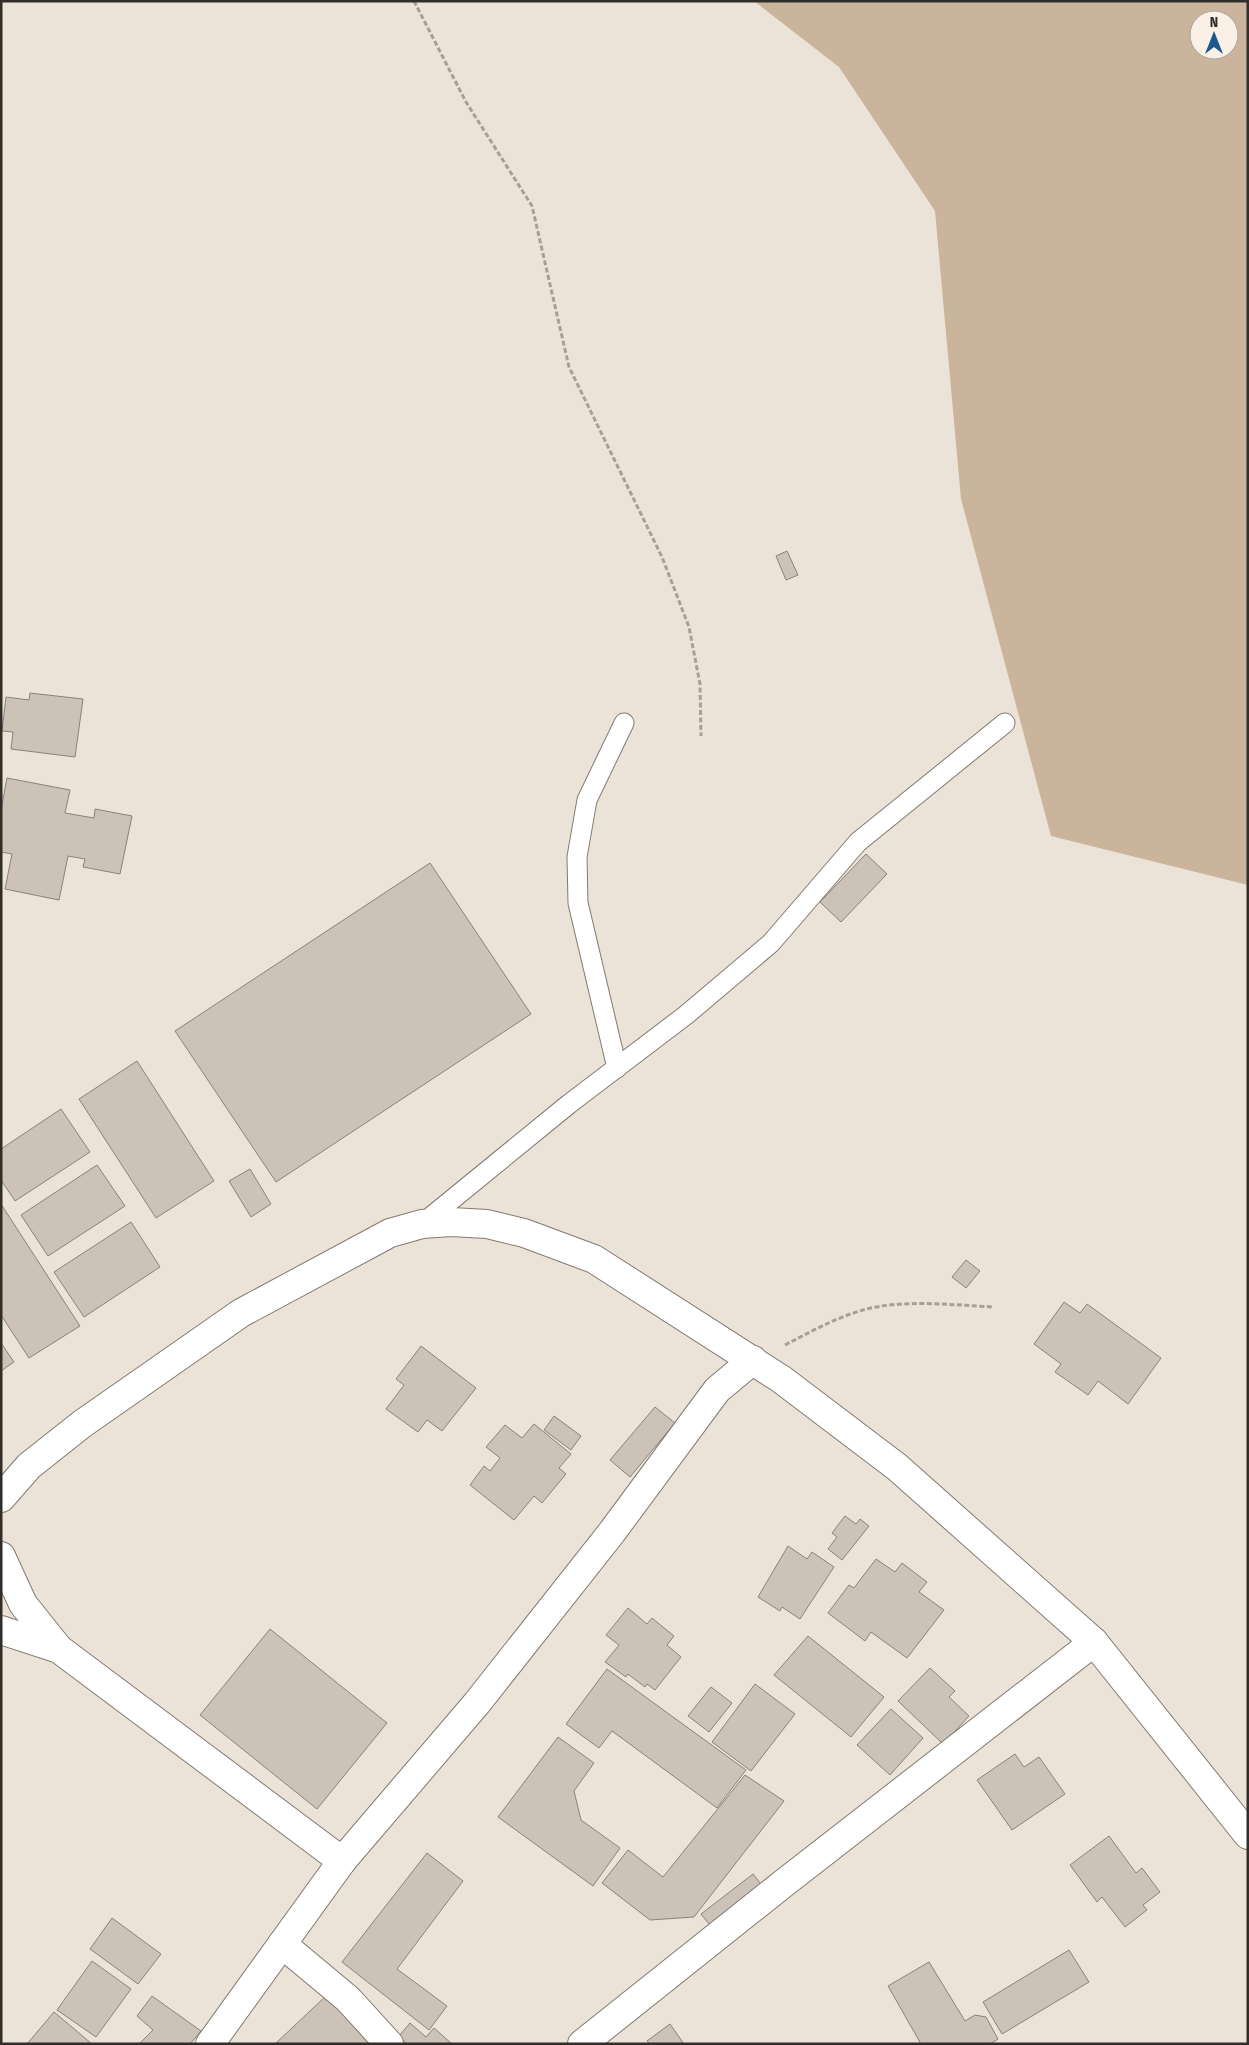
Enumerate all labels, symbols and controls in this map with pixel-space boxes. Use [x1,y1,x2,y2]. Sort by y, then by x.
north arrow [1189,10,1239,60]
text: N [1210,14,1218,31]

